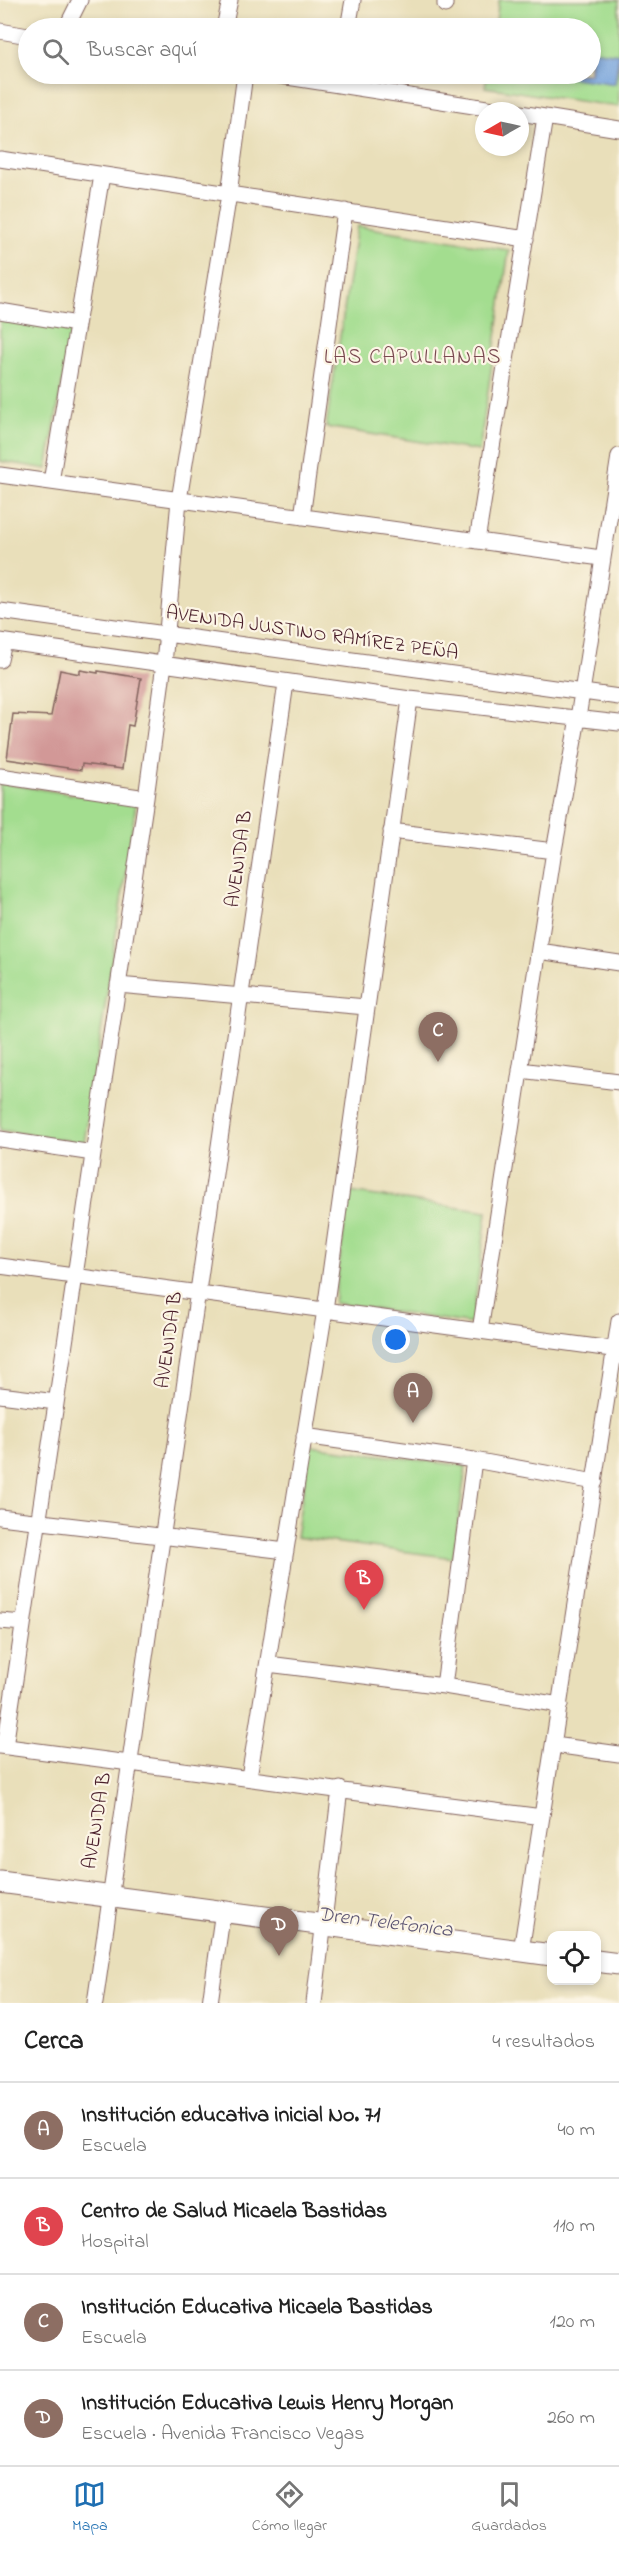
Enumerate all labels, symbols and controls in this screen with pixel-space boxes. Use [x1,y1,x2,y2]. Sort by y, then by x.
search box [18,18,601,84]
icon: search [39,35,72,68]
text: Buscar aquí [87,35,197,67]
north arrow [475,102,529,156]
district label: LAS CAPULLANAS [324,343,502,373]
street label: AVENIDA JUSTINO RAMÍREZ PEÑA [164,599,460,669]
street label: AVENIDA B [219,809,261,909]
pin: C [418,1012,458,1062]
street label: AVENIDA B [149,1290,191,1390]
your location [381,1325,410,1354]
pin: A [394,1374,432,1423]
pin: B [344,1560,384,1610]
street label: AVENIDA B [76,1771,120,1871]
water label: Dren Telefonica [316,1900,455,1946]
pin: D [260,1906,298,1956]
map controls [547,1931,601,1985]
button: locate [547,1931,601,1985]
text: Cerca [24,2023,84,2061]
text: 4 resultados [492,2028,595,2057]
text: Institución educativa inicial No. 71 [81,2100,381,2132]
text: A [37,2116,50,2145]
text: 40 m [558,2116,595,2145]
text: Escuela [81,2132,147,2161]
text: Centro de Salud Micaela Bastidas [81,2196,387,2228]
text: B [37,2212,50,2241]
text: 110 m [553,2212,595,2241]
text: Hospital [81,2228,149,2257]
text: Institución Educativa Micaela Bastidas [81,2292,433,2324]
text: C [38,2308,49,2337]
text: 120 m [550,2308,595,2337]
text: Escuela [81,2324,147,2353]
text: Institución Educativa Lewis Henry Morgan [81,2388,453,2420]
text: D [36,2404,51,2433]
text: 260 m [547,2404,595,2433]
text: Escuela · Avenida Francisco Vegas [81,2420,365,2449]
tab: Mapa [72,2478,108,2538]
tab: Cómo llegar [252,2478,327,2538]
tab: Guardados [471,2478,547,2538]

